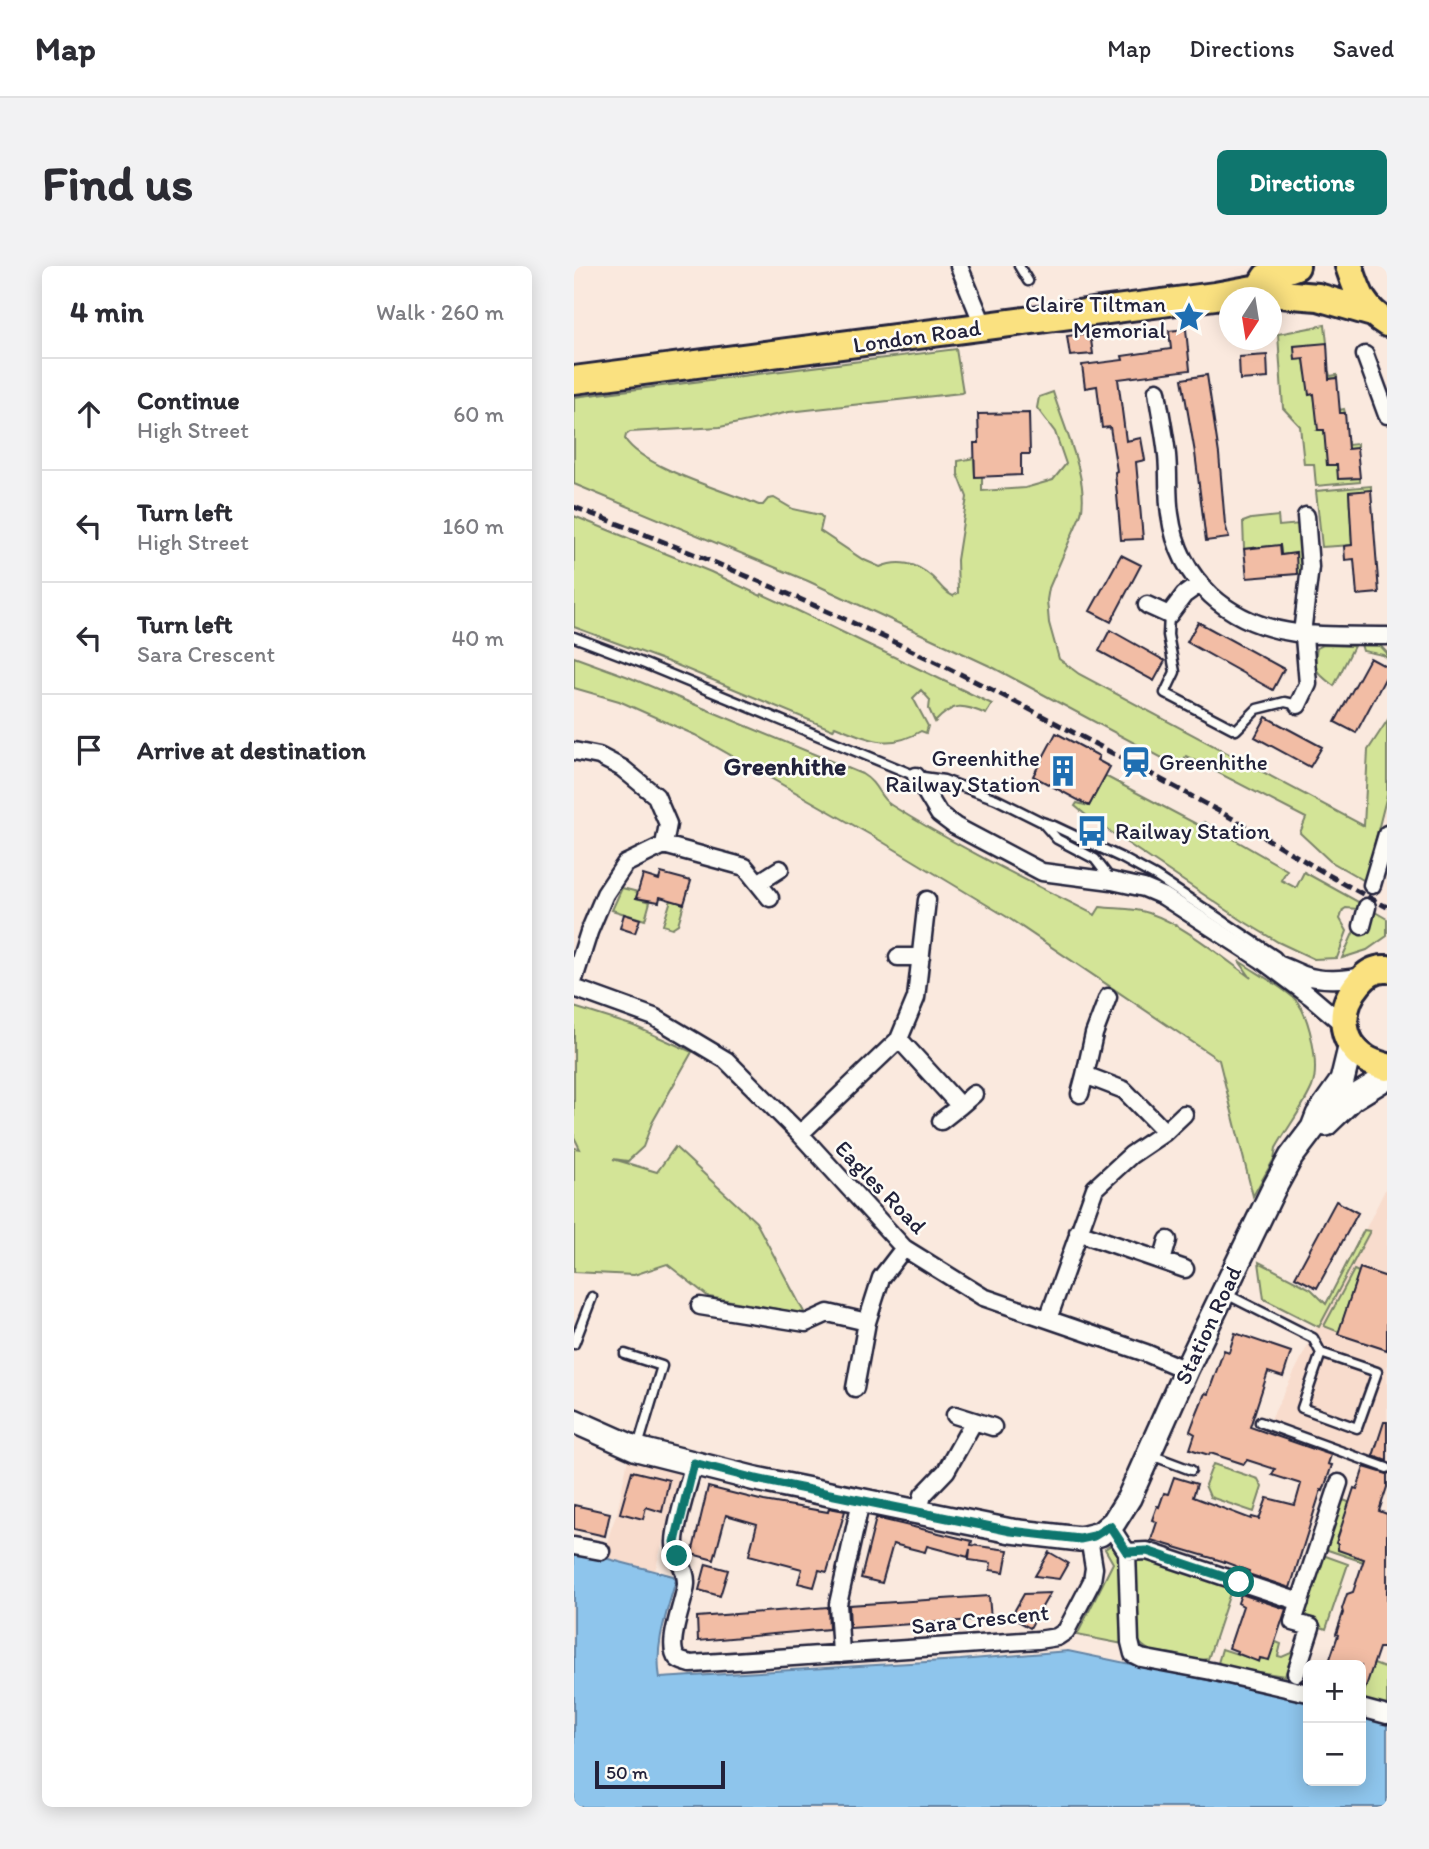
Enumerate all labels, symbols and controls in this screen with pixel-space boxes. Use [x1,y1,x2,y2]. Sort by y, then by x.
text: Map [35,29,96,68]
text: Map [1107,34,1151,63]
text: Directions [1189,34,1295,63]
text: Saved [1333,34,1394,63]
button: Directions [1217,150,1387,215]
text: Find us [42,153,193,212]
north arrow [1219,287,1282,350]
place label: Claire Tiltman Memorial [1025,290,1166,344]
text: 4 min [70,293,144,330]
text: Walk · 260 m [376,298,504,326]
place icon: Claire Tiltman Memorial [1172,300,1206,334]
street label: London Road [851,313,983,359]
text: Continue [137,384,240,416]
icon: ahead [70,395,108,433]
text: 60 m [453,400,504,428]
text: High Street [137,416,249,444]
text: Turn left [137,496,233,528]
icon: left [70,507,108,545]
text: 160 m [442,512,504,540]
text: High Street [137,528,249,556]
text: Turn left [137,608,233,640]
icon: left [70,619,108,657]
text: 40 m [451,624,504,652]
text: Sara Crescent [137,640,275,668]
icon: arrive [70,731,108,769]
text: Arrive at destination [137,734,366,766]
place label: Greenhithe Railway Station [885,744,1040,798]
station icon: Greenhithe [1119,745,1153,779]
place label: Greenhithe [1159,748,1268,776]
district label: Greenhithe [724,750,846,782]
building icon: Greenhithe Railway Station [1046,754,1080,788]
bus stop icon: Railway Station [1075,814,1109,848]
place label: Railway Station [1115,817,1270,845]
street label: Eagles Road [829,1134,933,1240]
street label: Station Road [1168,1261,1248,1389]
route end [661,1540,692,1571]
route start [1223,1566,1254,1597]
street label: Sara Crescent [910,1598,1050,1640]
map controls [1303,1660,1366,1786]
button: + [1303,1660,1366,1723]
button: − [1303,1723,1366,1786]
scale bar [595,1758,724,1790]
text: 50 m [606,1761,648,1784]

